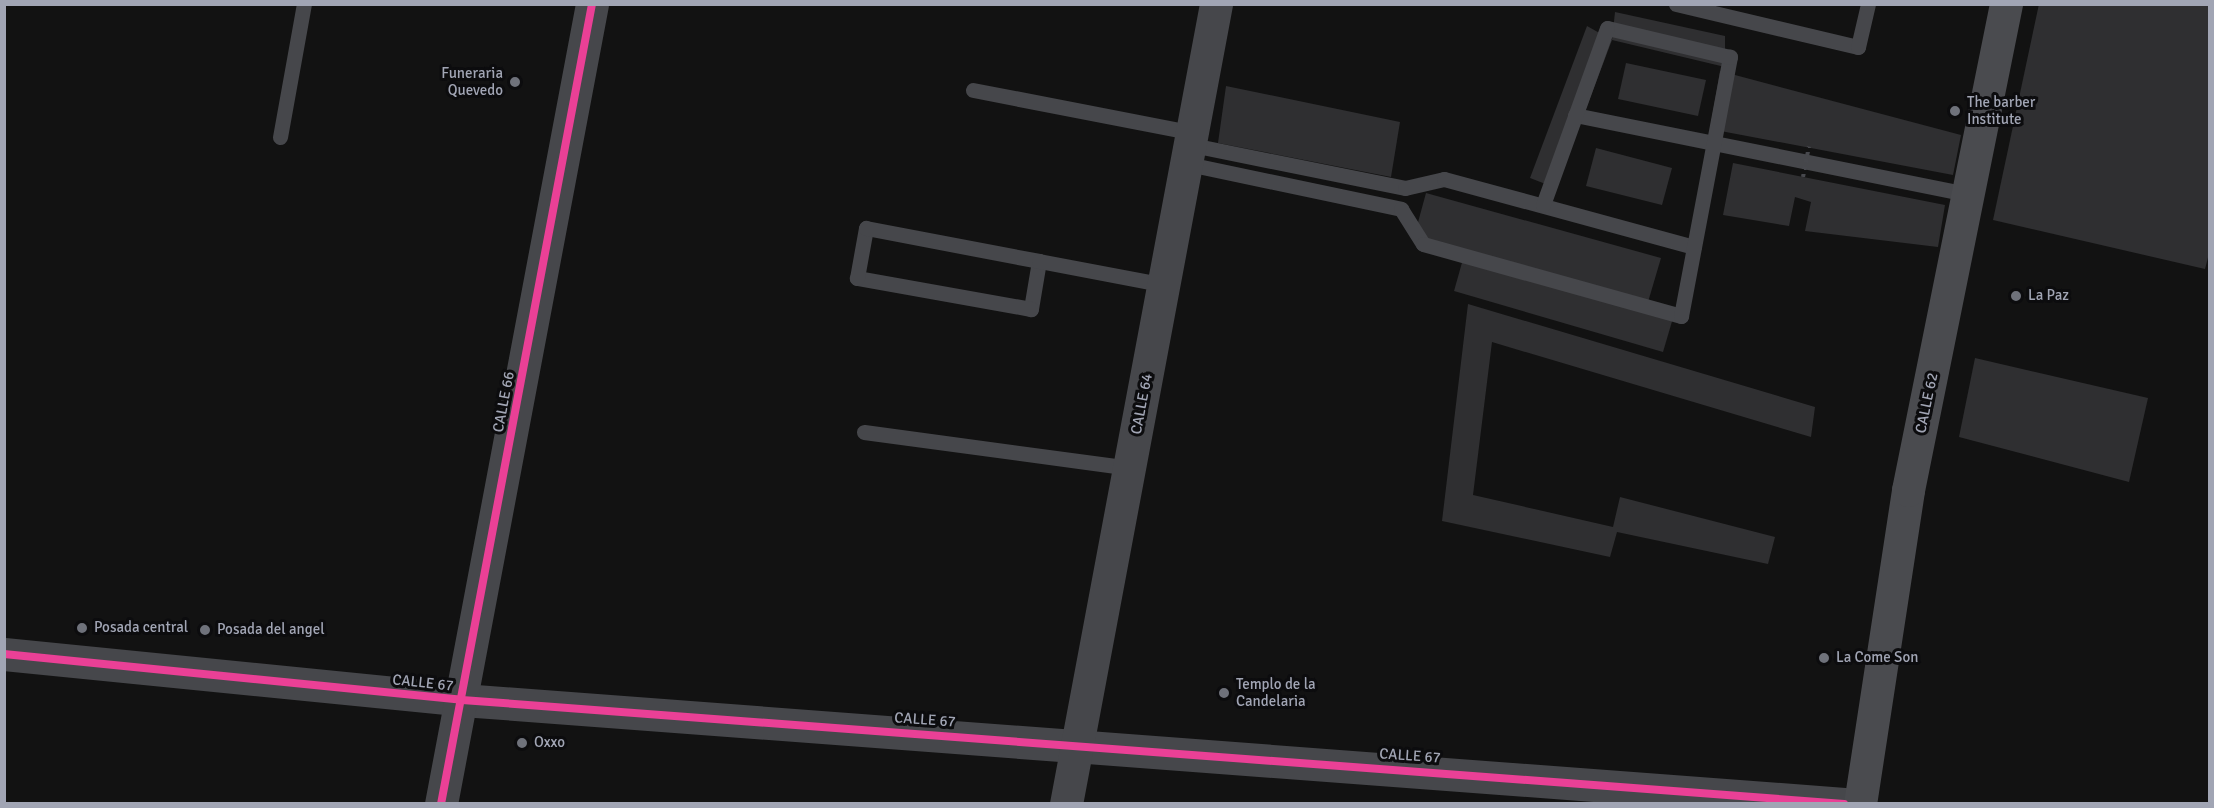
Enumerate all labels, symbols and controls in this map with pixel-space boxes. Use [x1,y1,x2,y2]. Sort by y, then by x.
place label: Funeraria Quevedo [441,64,503,99]
marker: Funeraria Quevedo [508,75,522,89]
place label: The barber Institute [1967,93,2035,128]
marker: The barber Institute [1948,104,1962,118]
place label: La Paz [2028,287,2069,305]
marker: La Paz [2009,289,2023,303]
street label: CALLE 66 [489,370,519,434]
street label: CALLE 62 [1912,371,1942,435]
street label: CALLE 64 [1127,372,1157,436]
place label: Posada central [94,619,188,637]
marker: Posada central [75,621,89,635]
place label: Posada del angel [217,621,325,639]
marker: Posada del angel [198,623,212,637]
place label: La Come Son [1836,649,1918,667]
marker: La Come Son [1817,651,1831,665]
street label: CALLE 67 [391,671,455,695]
place label: Templo de la Candelaria [1236,675,1316,710]
marker: Templo de la Candelaria [1217,686,1231,700]
street label: CALLE 67 [894,709,956,731]
place label: Oxxo [534,734,565,752]
marker: Oxxo [515,736,529,750]
street label: CALLE 67 [1379,745,1441,767]

